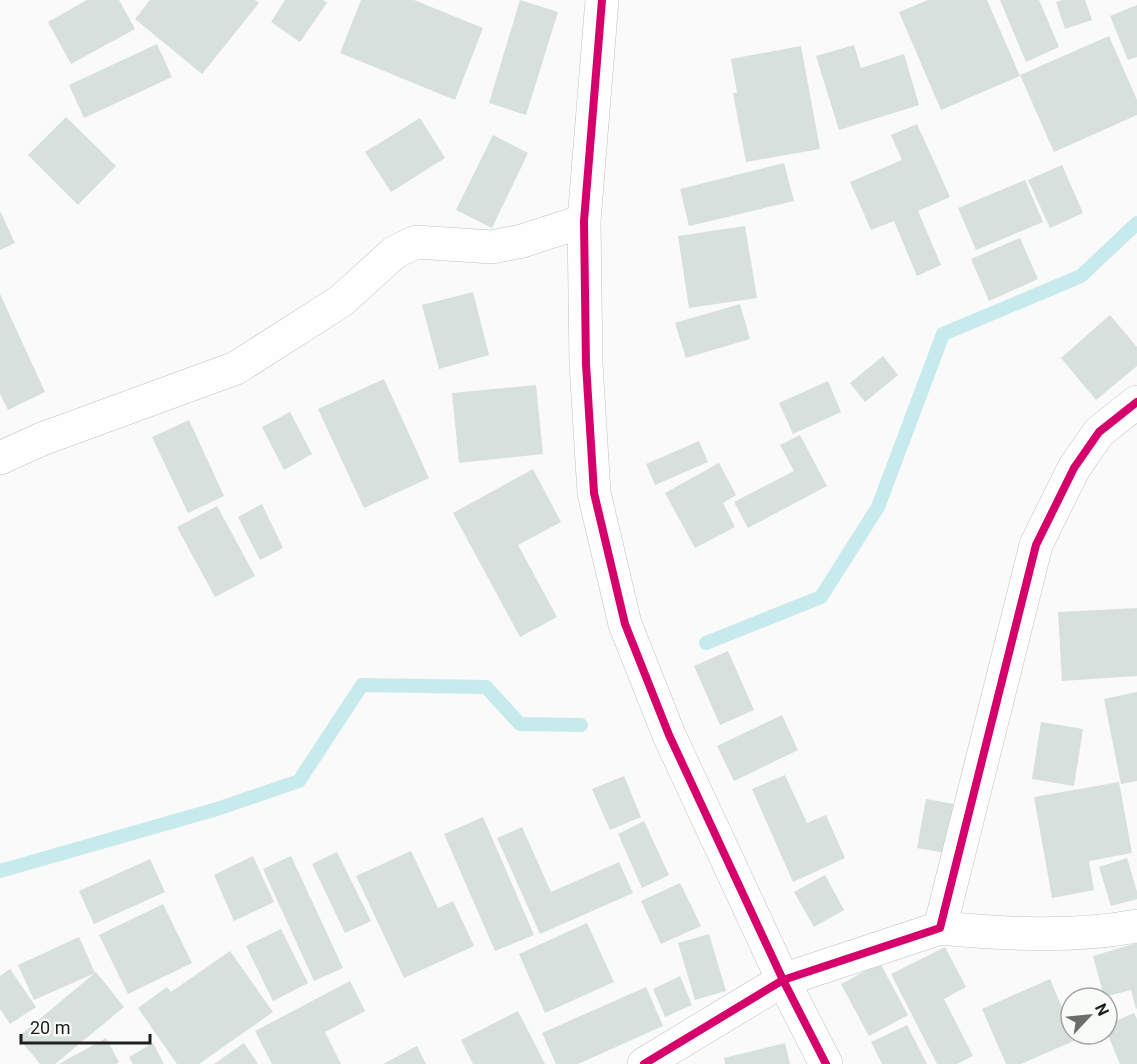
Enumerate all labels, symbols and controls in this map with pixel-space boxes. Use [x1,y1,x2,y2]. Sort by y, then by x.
north arrow [1059,986,1119,1046]
text: N [1091,1000,1113,1019]
scale bar [21,1007,150,1045]
text: 20 m [30,1017,70,1038]

